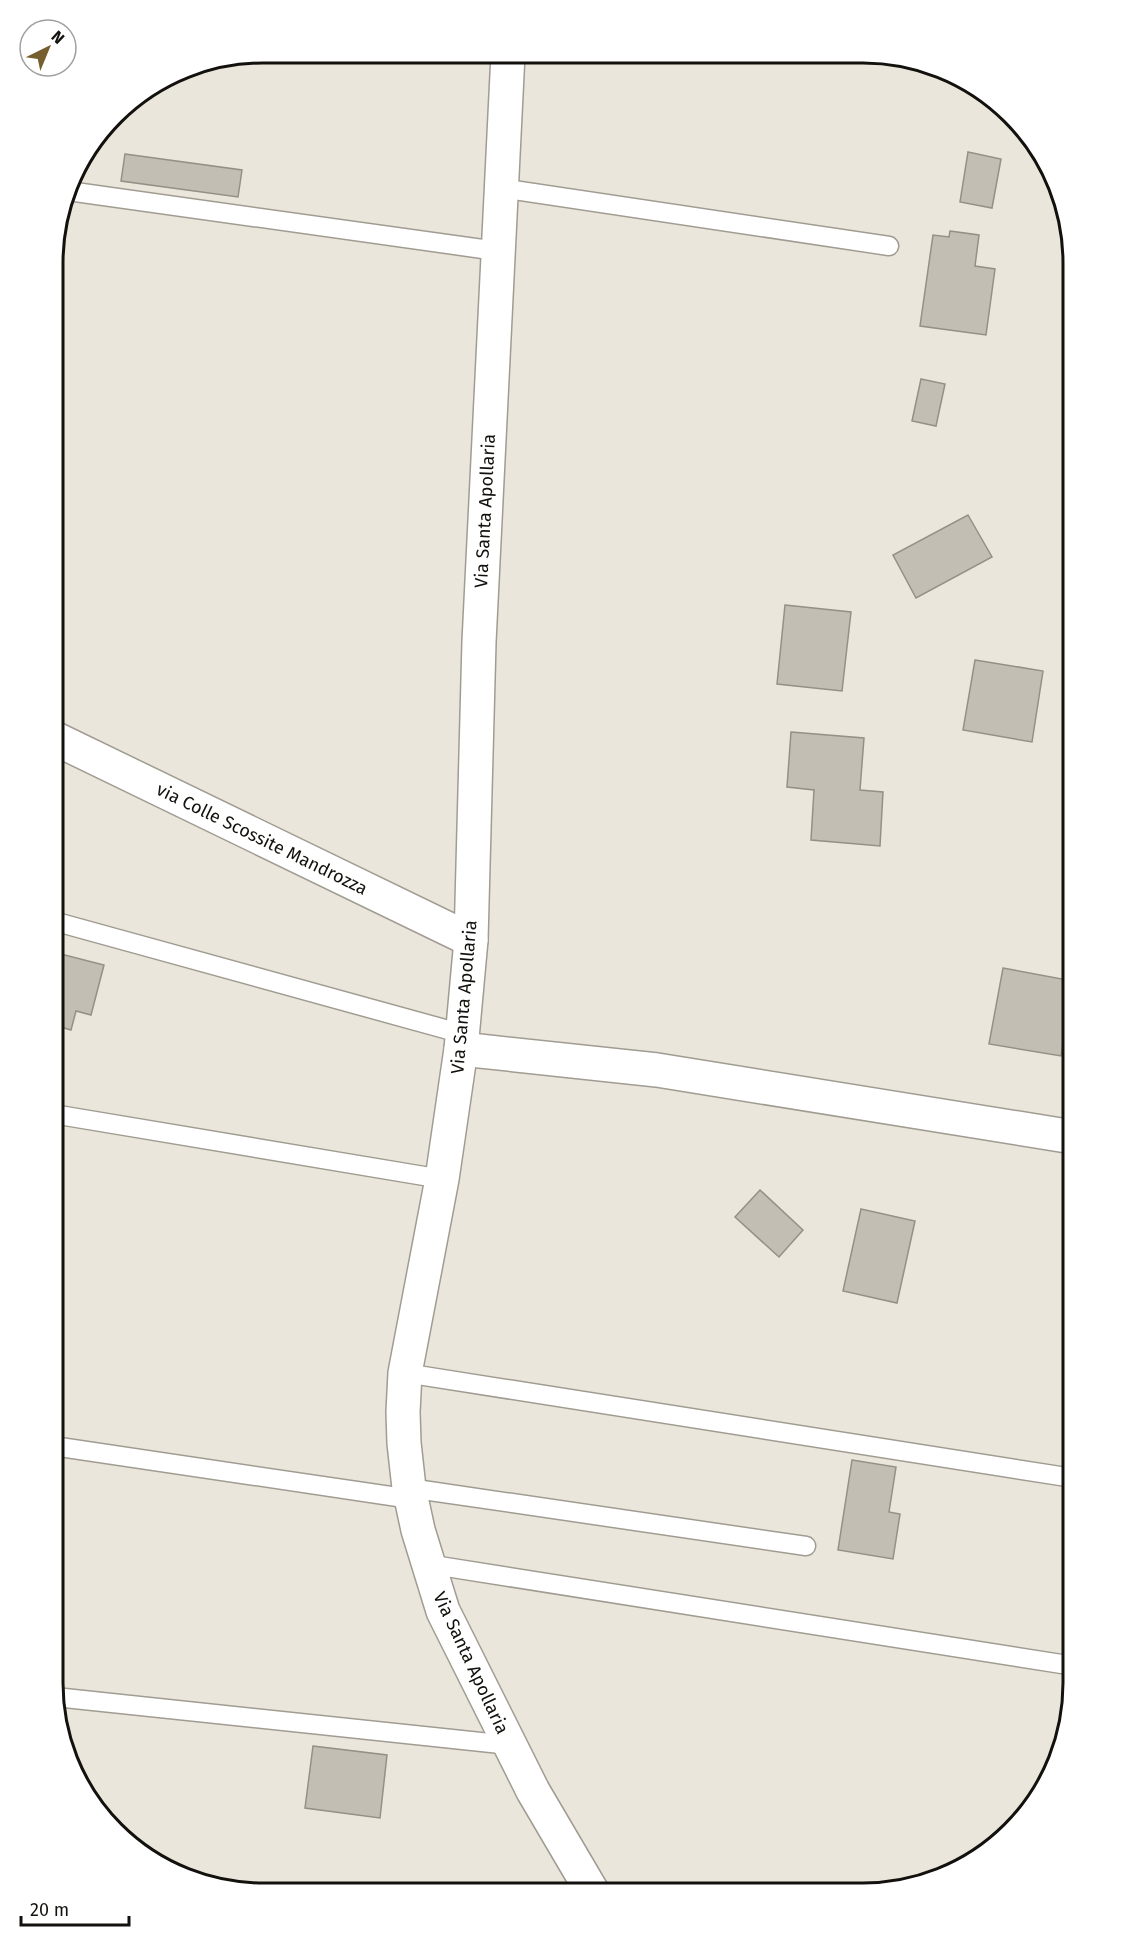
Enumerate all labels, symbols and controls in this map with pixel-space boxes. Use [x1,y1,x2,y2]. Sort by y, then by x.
north arrow [18,18,78,78]
text: N [48,27,68,48]
street label: Via Santa Apollaria [470,433,500,589]
street label: via Colle Scossite Mandrozza [153,778,371,900]
street label: Via Santa Apollaria [446,919,482,1075]
street label: Via Santa Apollaria [428,1588,514,1738]
scale bar [21,1889,129,1927]
text: 20 m [30,1899,69,1921]

